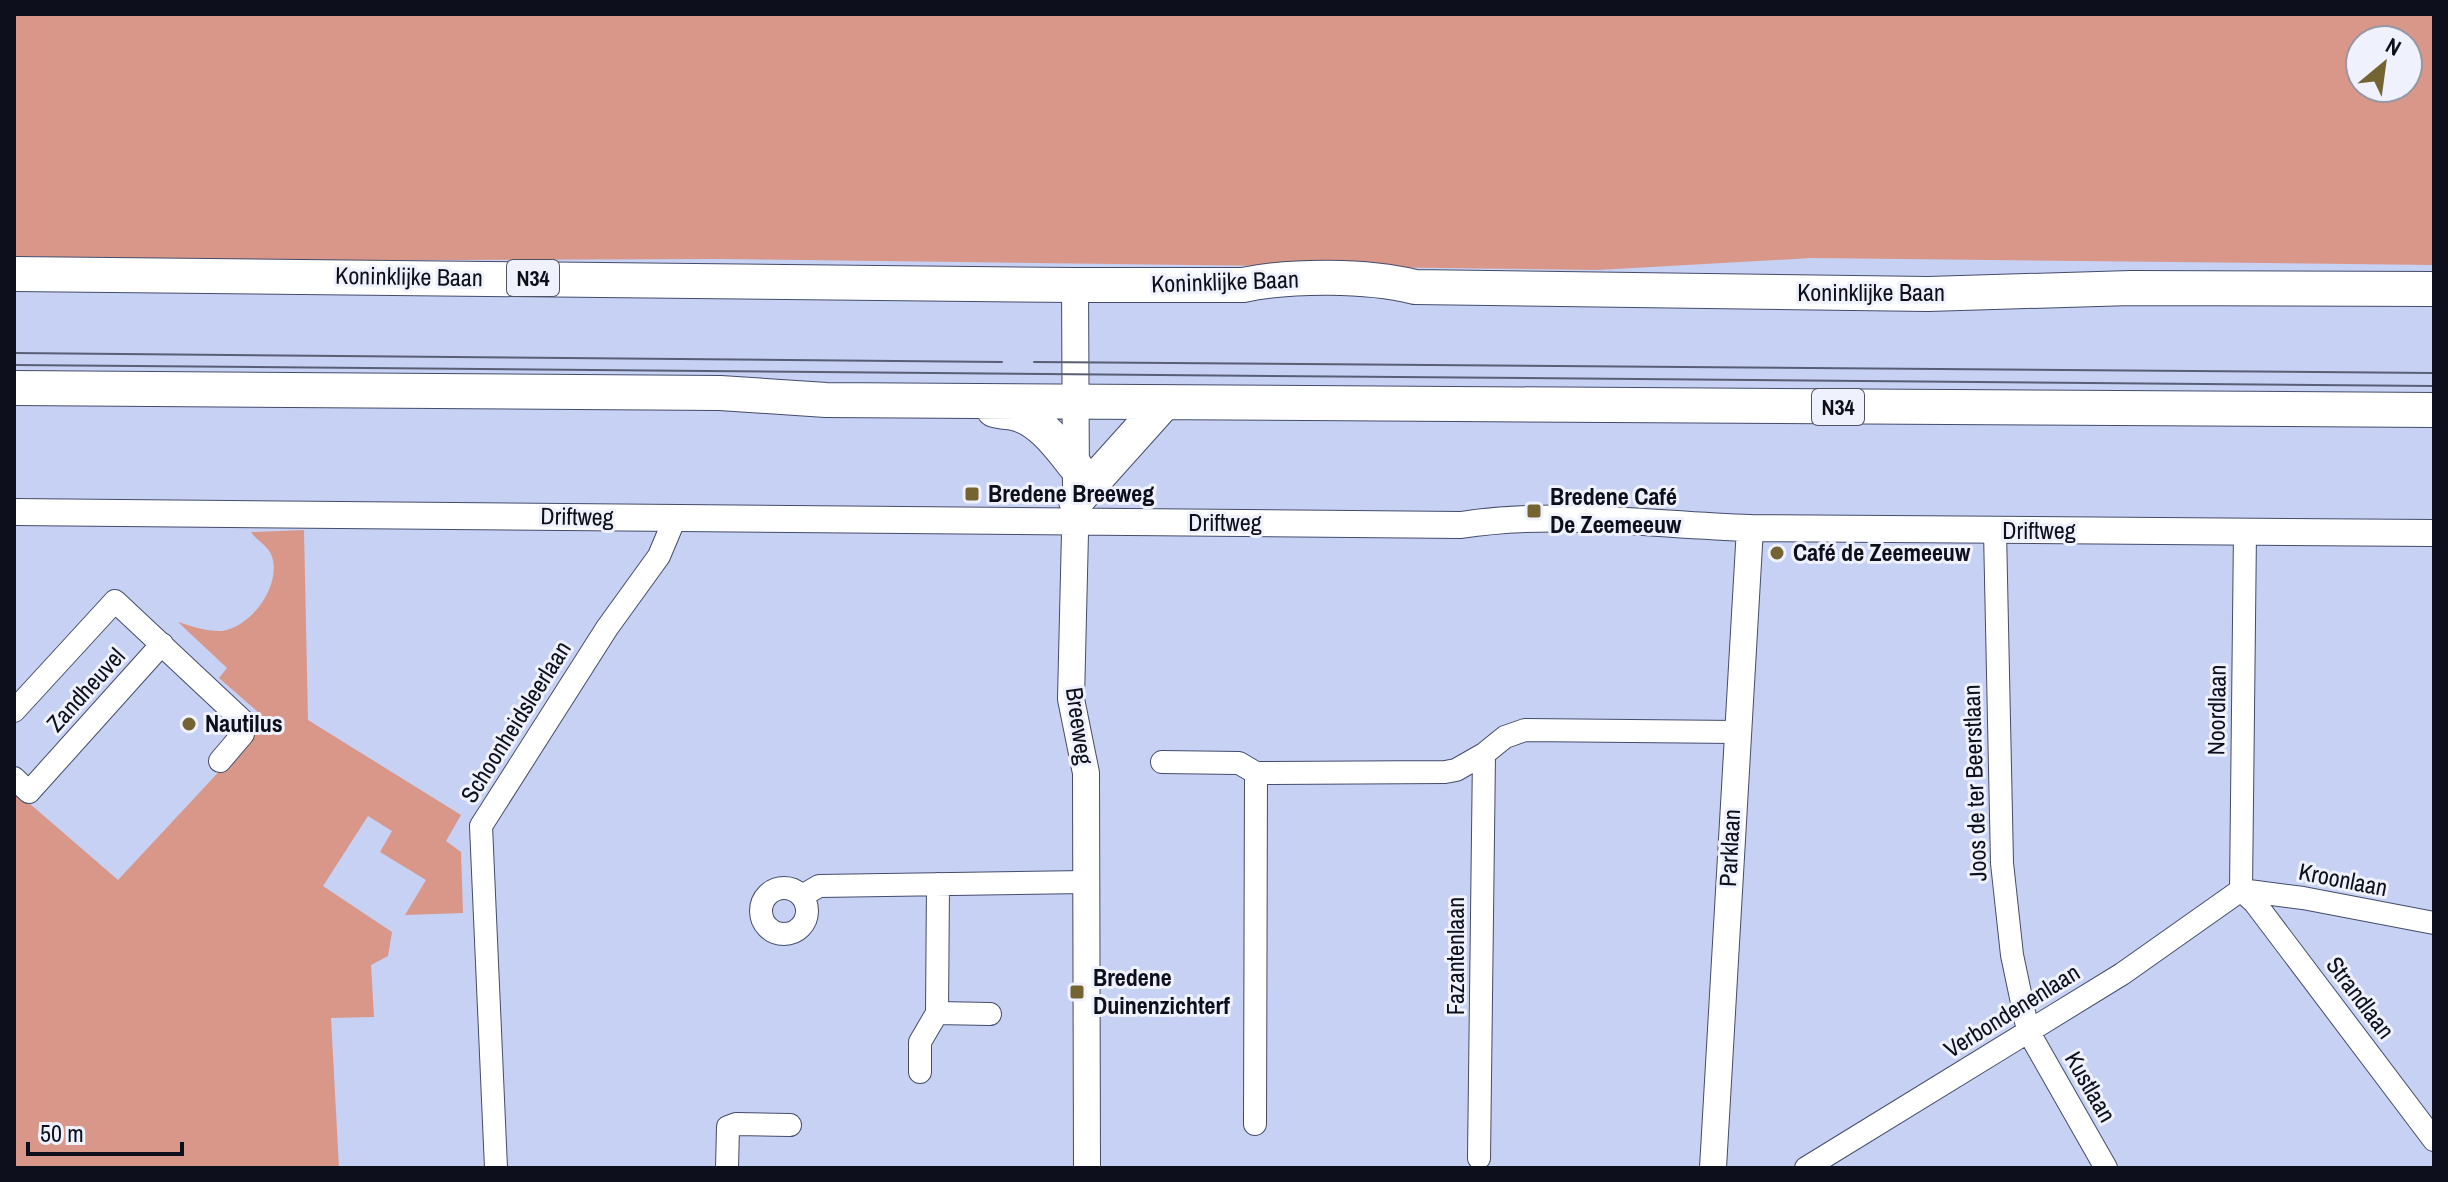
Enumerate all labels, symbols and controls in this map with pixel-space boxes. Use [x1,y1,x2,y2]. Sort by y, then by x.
north arrow [2344,24,2424,104]
text: N [2381,30,2407,63]
street label: Koninklijke Baan [335,259,483,293]
road number: N34 [507,260,559,296]
street label: Koninklijke Baan [1151,262,1299,300]
street label: Koninklijke Baan [1797,276,1945,308]
road number: N34 [1812,389,1864,425]
place label: Bredene Breeweg [988,477,1154,509]
place label: Bredene Café De Zeemeeuw [1550,480,1682,540]
marker: Bredene Breeweg [963,485,981,503]
street label: Driftweg [540,499,614,533]
marker: Bredene Café De Zeemeeuw [1525,502,1543,520]
street label: Driftweg [1188,506,1262,538]
street label: Driftweg [2002,514,2076,546]
place label: Café de Zeemeeuw [1793,536,1971,568]
marker: Café de Zeemeeuw [1768,544,1786,562]
street label: Schoonheidsleerlaan [453,635,578,808]
street label: Zandheuvel [39,640,132,738]
street label: Noordlaan [2199,664,2233,756]
street label: Joos de ter Beerstlaan [1955,684,1993,882]
street label: Breeweg [1059,685,1101,767]
place label: Nautilus [205,707,283,739]
marker: Nautilus [180,715,198,733]
street label: Parklaan [1711,808,1747,888]
street label: Kroonlaan [2296,855,2390,903]
street label: Fazantenlaan [1439,897,1471,1015]
street label: Strandlaan [2319,950,2402,1045]
street label: Verbondenenlaan [1938,956,2085,1065]
place label: Bredene Duinenzichterf [1093,961,1230,1021]
marker: Bredene Duinenzichterf [1068,983,1086,1001]
street label: Kustlaan [2058,1045,2124,1128]
scale bar [28,1106,182,1156]
text: 50 m [40,1117,84,1149]

